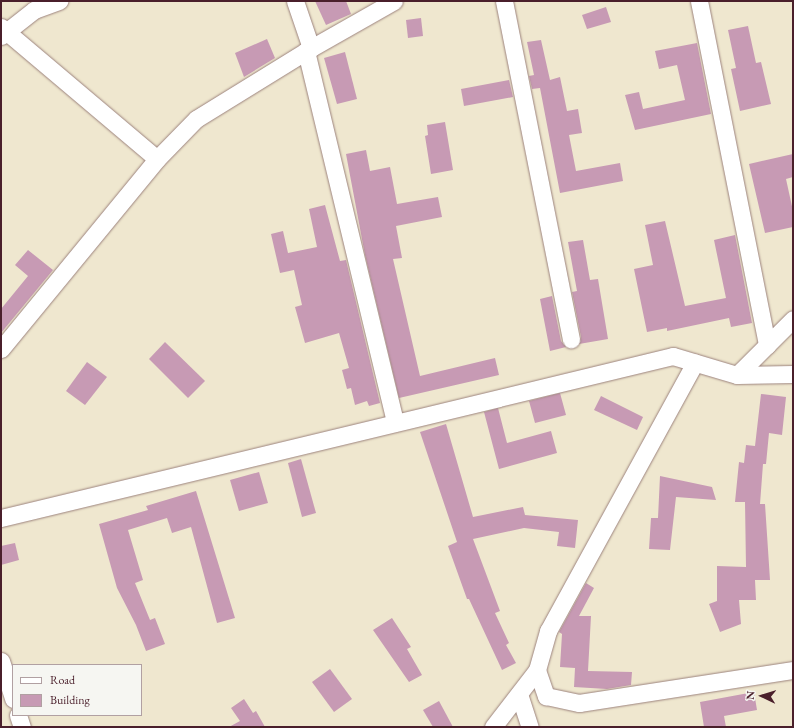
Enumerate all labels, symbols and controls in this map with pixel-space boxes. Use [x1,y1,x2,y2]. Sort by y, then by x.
legend [12,664,142,716]
text: Road [50,672,75,688]
north arrow [742,676,782,716]
text: N [743,690,757,700]
text: Building [50,692,90,708]

